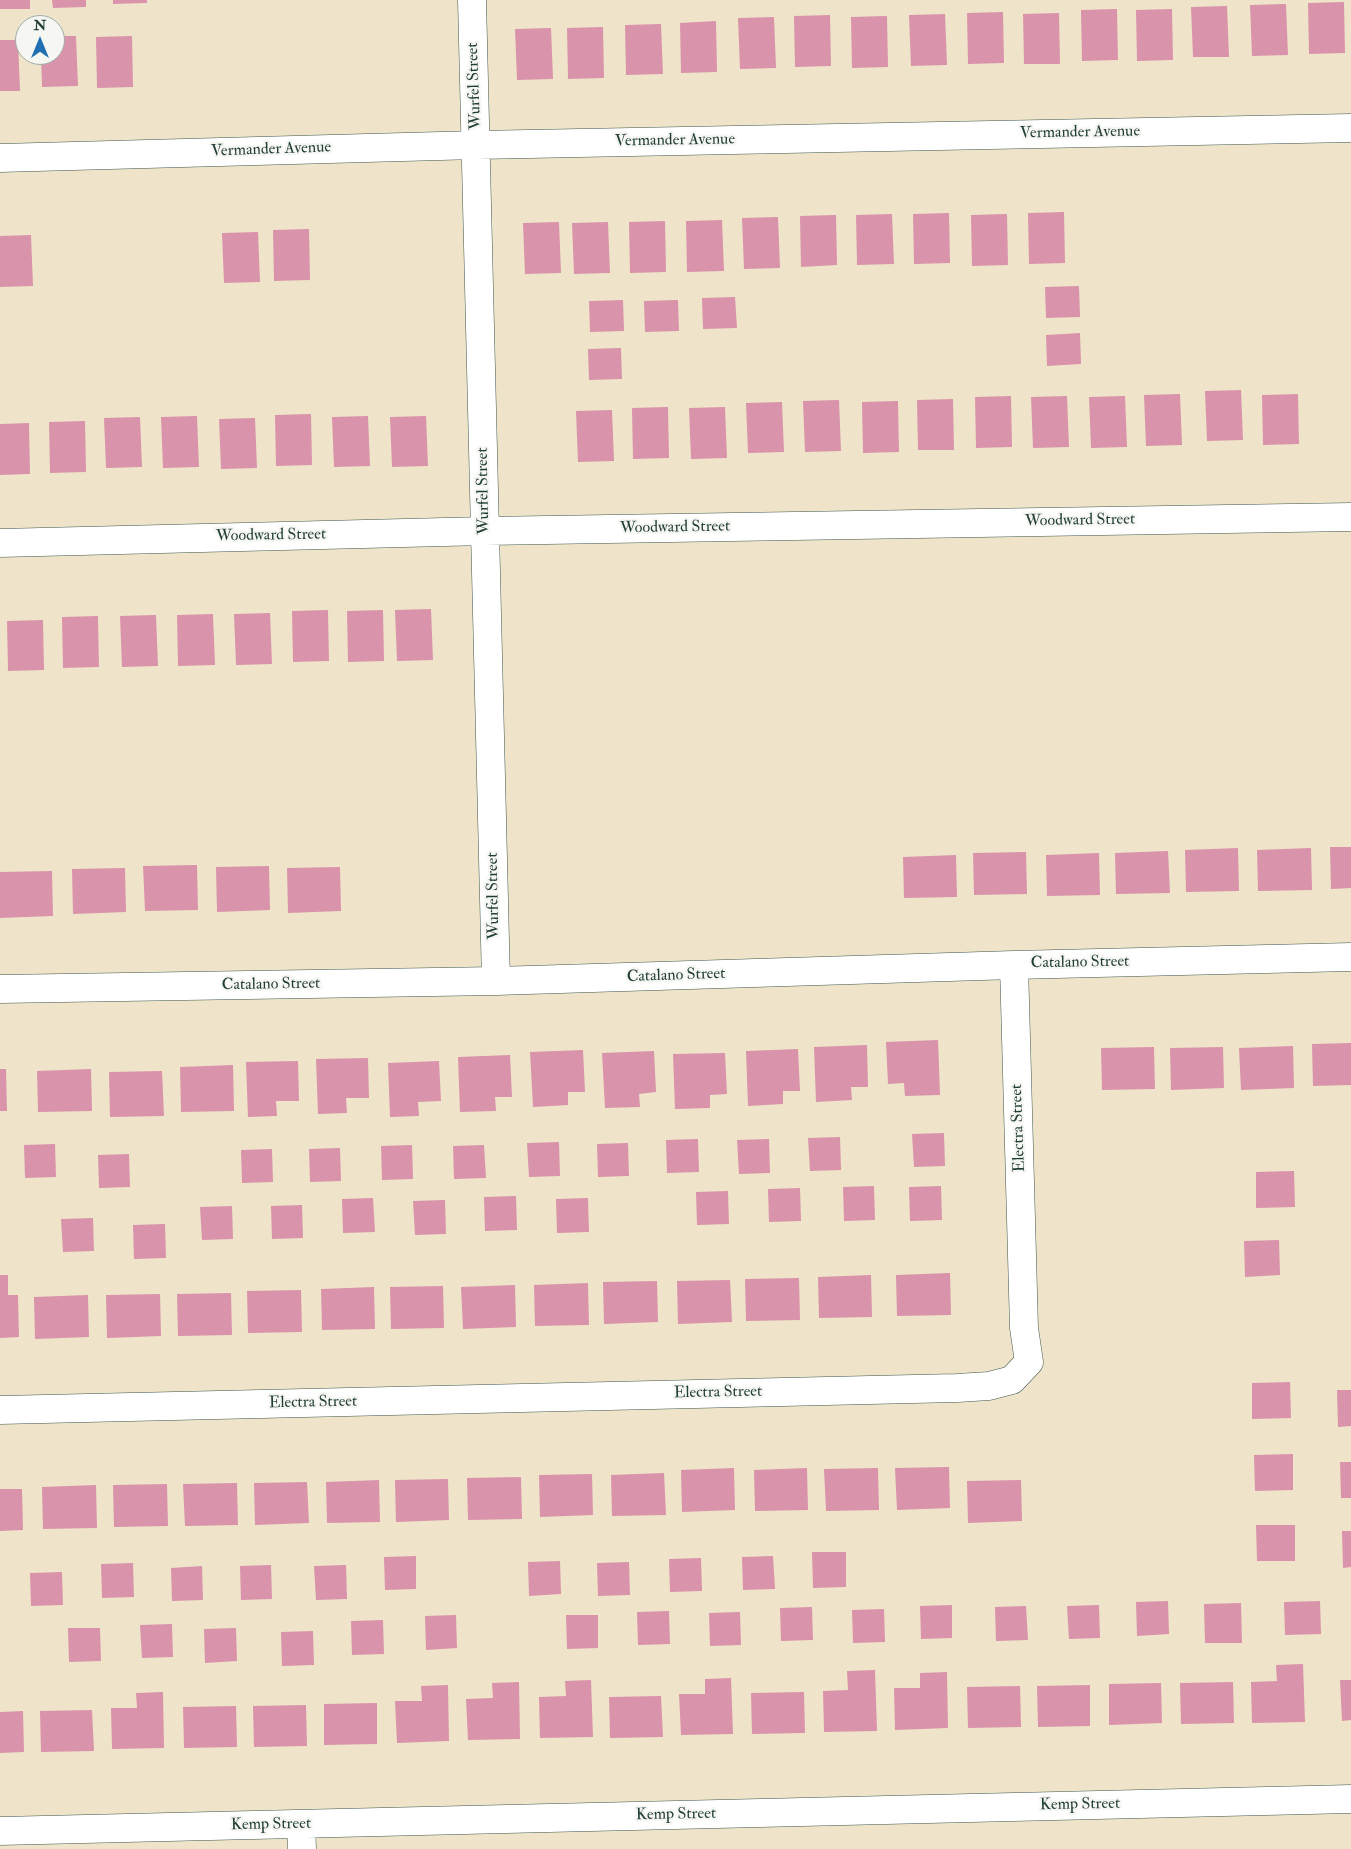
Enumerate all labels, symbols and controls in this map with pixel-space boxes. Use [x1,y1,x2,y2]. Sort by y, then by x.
north arrow [15,15,65,65]
text: N [34,17,46,34]
street label: Wurfel Street [464,42,486,130]
street label: Vermander Avenue [1020,122,1140,144]
street label: Vermander Avenue [615,130,735,152]
street label: Vermander Avenue [211,138,331,162]
street label: Wurfel Street [474,447,494,535]
street label: Woodward Street [1025,510,1135,532]
street label: Woodward Street [620,517,730,539]
street label: Woodward Street [216,525,326,547]
street label: Wurfel Street [484,852,504,940]
street label: Catalano Street [1031,953,1129,973]
street label: Catalano Street [626,965,726,987]
street label: Catalano Street [222,975,320,995]
street label: Electra Street [1008,1084,1030,1172]
street label: Electra Street [674,1383,762,1403]
street label: Electra Street [269,1393,357,1413]
street label: Kemp Street [1040,1795,1120,1815]
street label: Kemp Street [636,1805,716,1825]
street label: Kemp Street [231,1815,311,1835]

